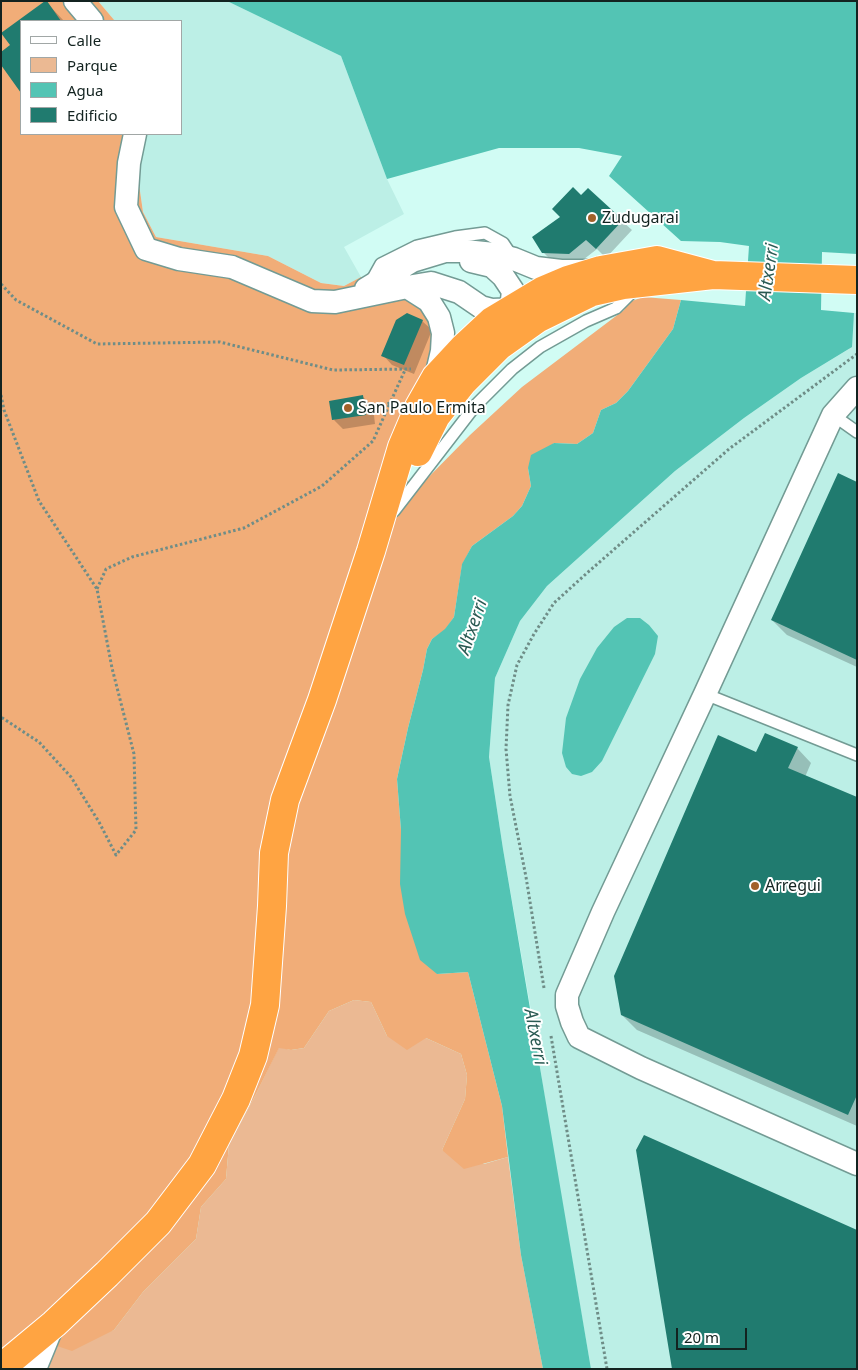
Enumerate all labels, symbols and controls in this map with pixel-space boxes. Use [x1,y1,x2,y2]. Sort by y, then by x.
legend [20,20,182,135]
text: Calle [67,30,101,50]
text: Parque [67,55,117,75]
text: Agua [67,80,104,100]
text: Edificio [67,105,118,125]
place label: Zudugarai [602,208,679,228]
marker: Zudugarai [586,212,598,224]
water label: Altxerri [754,242,784,302]
place label: San Paulo Ermita [358,398,486,418]
marker: San Paulo Ermita [342,402,354,414]
water label: Altxerri [454,597,492,657]
place label: Arregui [765,876,821,896]
marker: Arregui [749,880,761,892]
water label: Altxerri [519,1007,551,1067]
scale bar [678,1318,749,1350]
text: 20 m [684,1327,719,1347]

